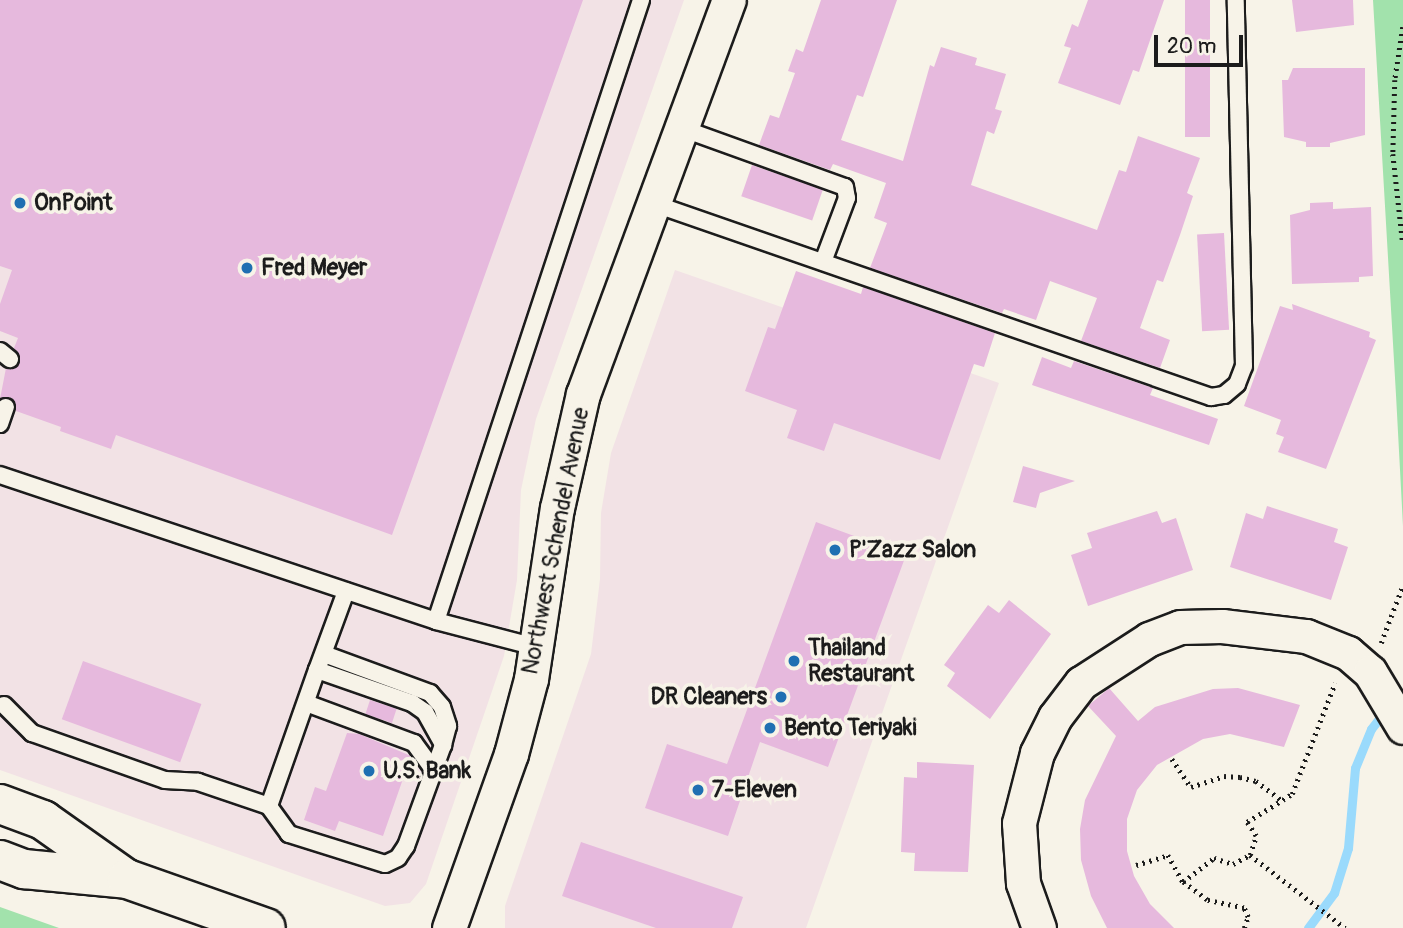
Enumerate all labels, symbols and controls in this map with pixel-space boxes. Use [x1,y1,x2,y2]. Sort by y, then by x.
scale bar [1158,21,1247,65]
text: 20 m [1167,33,1216,60]
place label: OnPoint [34,189,113,217]
marker: OnPoint [12,195,28,211]
place label: Fred Meyer [261,254,367,282]
marker: Fred Meyer [239,260,255,276]
street label: Northwest Schendel Avenue [517,405,595,677]
place label: P'Zazz Salon [849,536,976,564]
marker: P'Zazz Salon [827,542,843,558]
place label: Thailand Restaurant [808,634,914,688]
marker: Thailand Restaurant [786,653,802,669]
place label: DR Cleaners [650,683,767,711]
marker: DR Cleaners [773,689,789,705]
place label: Bento Teriyaki [784,714,917,742]
marker: Bento Teriyaki [762,720,778,736]
place label: U.S. Bank [383,757,471,785]
marker: U.S. Bank [361,763,377,779]
place label: 7-Eleven [712,776,797,804]
marker: 7-Eleven [690,782,706,798]

